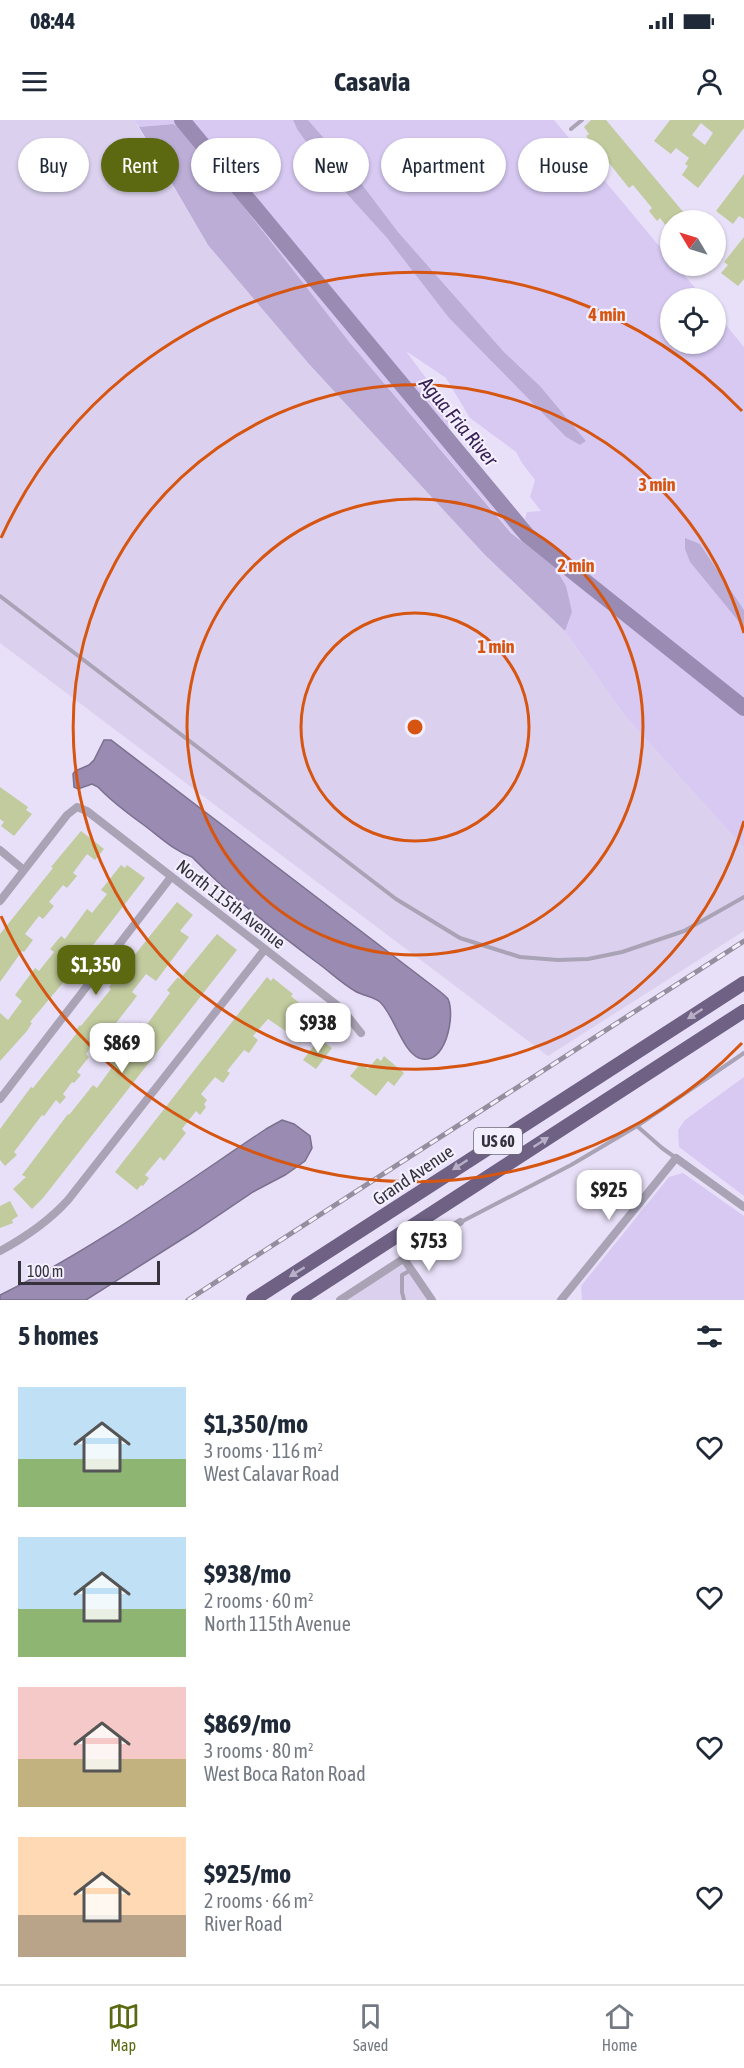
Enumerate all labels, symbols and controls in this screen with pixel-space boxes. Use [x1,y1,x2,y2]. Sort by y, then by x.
text: 08:44 [30,8,75,34]
icon: menu [18,65,51,98]
icon: person [693,65,726,98]
text: Casavia [334,66,410,97]
chip: Buy [18,138,89,192]
chip: Rent [101,138,179,192]
chip: Filters [191,138,281,192]
chip: New [293,138,369,192]
chip: Apartment [381,138,506,192]
chip: House [518,138,609,192]
north arrow [660,210,726,276]
map controls [660,210,726,354]
button: locate [660,288,726,354]
text: 4 min [588,304,626,325]
water label: Agua Fria River [415,371,503,471]
text: 3 min [639,474,676,495]
text: 2 min [558,555,595,576]
text: 1 min [478,636,515,657]
centre of rings [405,717,425,737]
street label: North 115th Avenue [172,855,290,953]
pin: $1,350 [47,945,145,996]
text: $1,350 [71,953,121,976]
pin: $938 [282,1003,354,1054]
one-way arrow [687,1009,703,1020]
text: $938 [300,1011,336,1034]
pin: $869 [86,1023,158,1074]
text: $869 [104,1031,140,1054]
road number: US 60 [474,1128,522,1154]
one-way arrow [533,1137,549,1148]
street label: Grand Avenue [369,1140,457,1210]
one-way arrow [452,1159,468,1170]
pin: $925 [573,1170,645,1221]
text: $925 [591,1178,627,1201]
pin: $753 [393,1221,465,1272]
text: $753 [411,1229,447,1252]
scale bar [18,1258,160,1286]
text: 100 m [27,1262,63,1280]
one-way arrow [289,1266,305,1277]
icon: filters [693,1320,726,1353]
text: 5 homes [18,1321,98,1351]
text: $1,350/mo [204,1409,308,1439]
icon: home [66,1411,138,1483]
icon: heart [693,1431,726,1464]
text: 3 rooms · 116 m² [204,1439,323,1462]
text: West Calavar Road [204,1462,340,1485]
text: $938/mo [204,1559,291,1589]
icon: home [66,1561,138,1633]
icon: heart [693,1581,726,1614]
text: 2 rooms · 60 m² [204,1589,314,1612]
text: North 115th Avenue [204,1612,351,1635]
text: $869/mo [204,1709,291,1739]
icon: home [66,1711,138,1783]
icon: heart [693,1731,726,1764]
text: 3 rooms · 80 m² [204,1739,314,1762]
text: West Boca Raton Road [204,1762,366,1785]
text: $925/mo [204,1859,291,1889]
icon: home [66,1861,138,1933]
icon: heart [693,1881,726,1914]
text: 2 rooms · 66 m² [204,1889,314,1912]
text: River Road [204,1912,283,1935]
tab: Map [107,2000,140,2054]
tab: Saved [353,2000,388,2054]
tab: Home [602,2000,637,2054]

